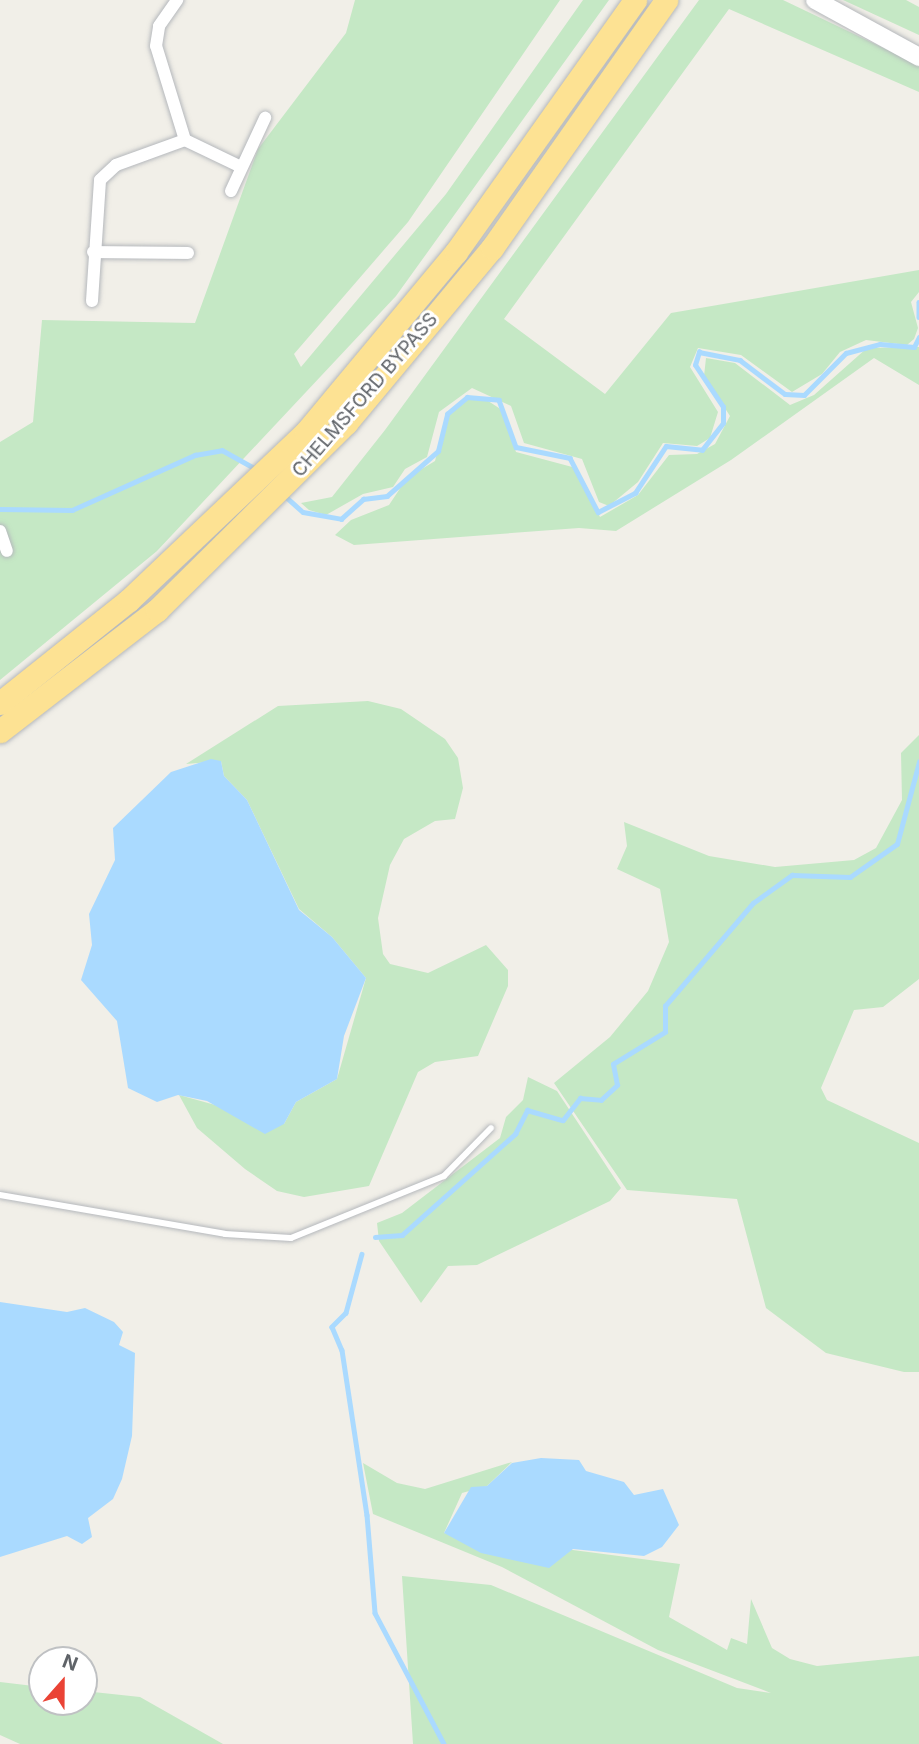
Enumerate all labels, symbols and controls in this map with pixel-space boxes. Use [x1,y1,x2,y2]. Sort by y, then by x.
street label: CHELMSFORD BYPASS [287,308,443,482]
north arrow [28,1646,98,1716]
text: N [59,1649,81,1676]

